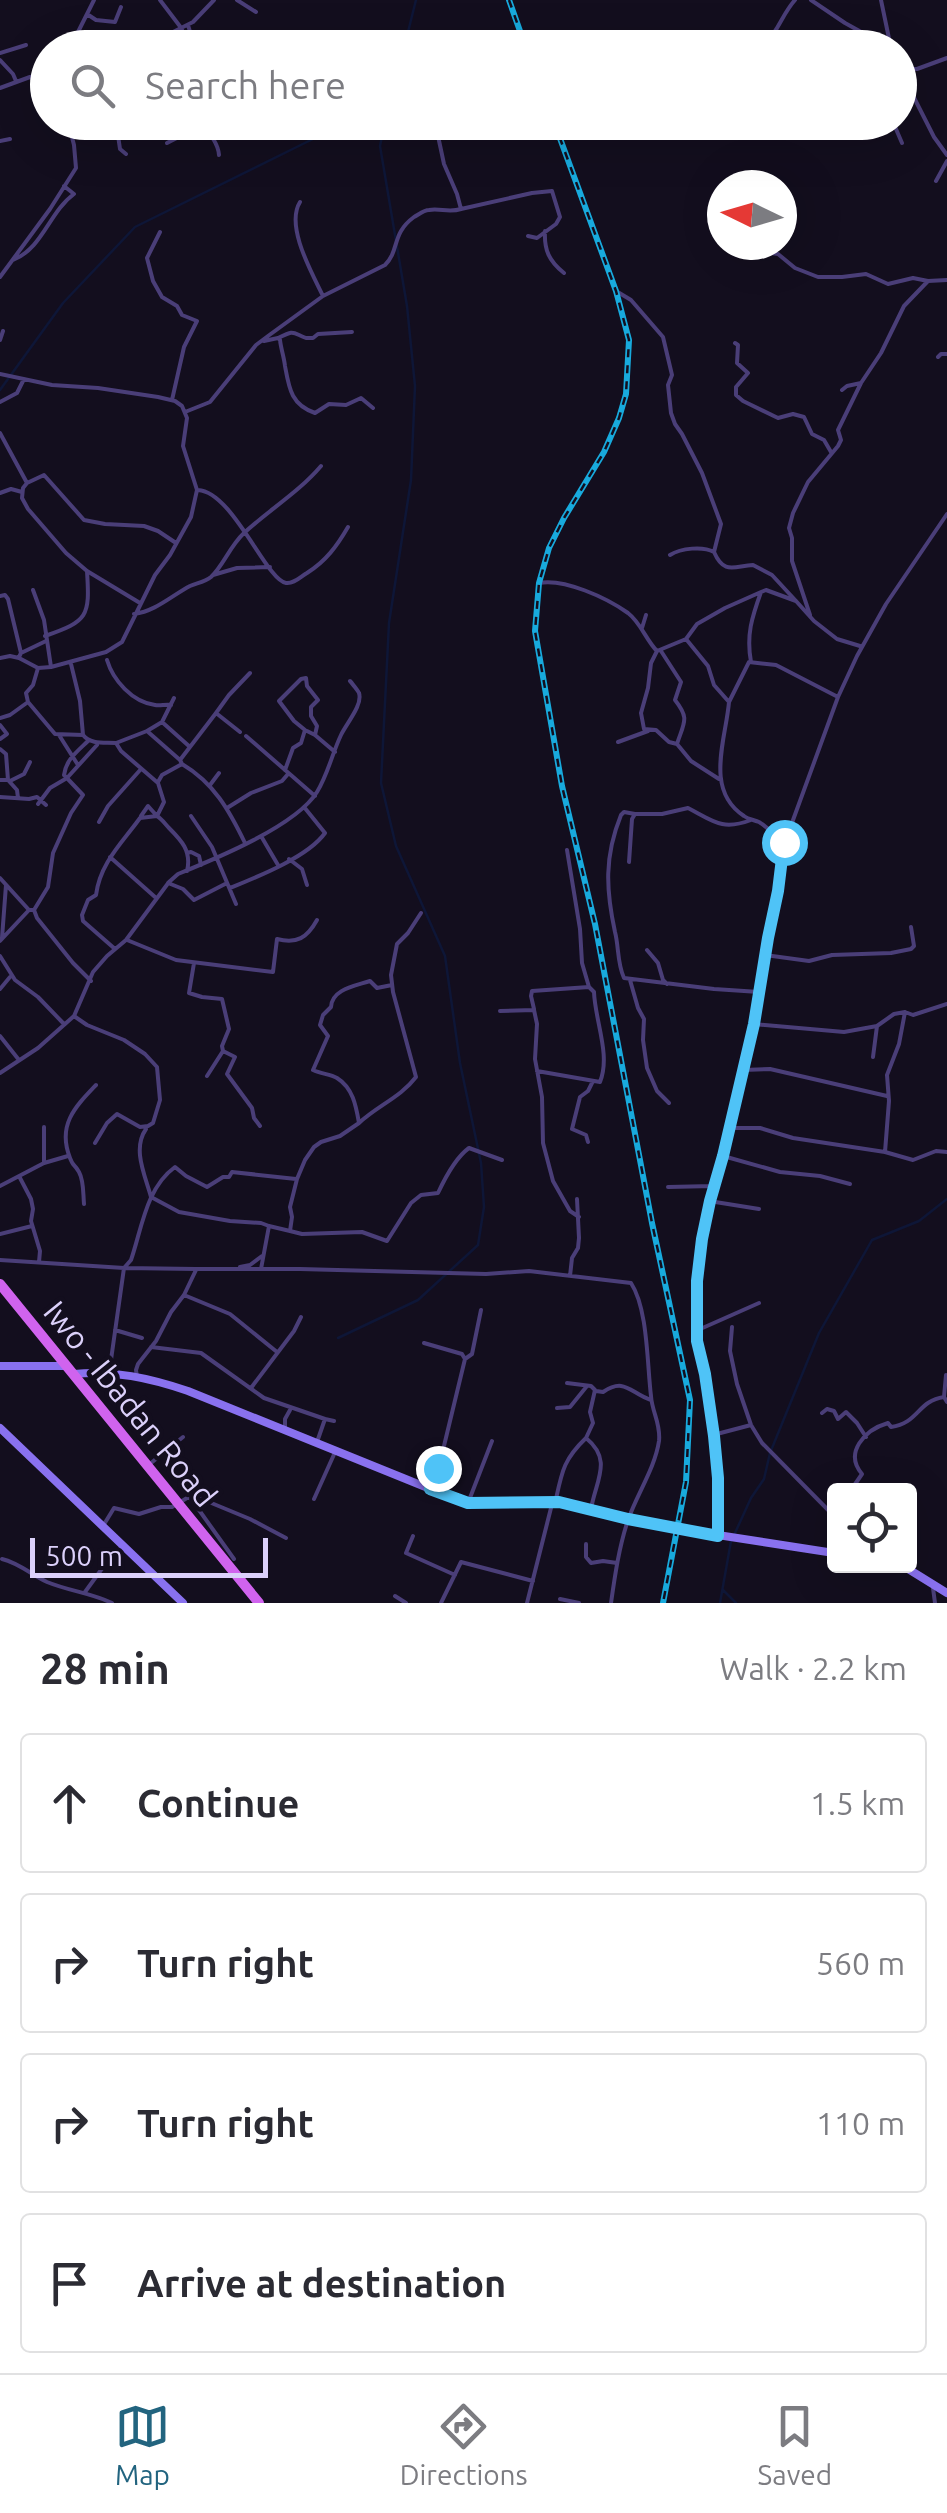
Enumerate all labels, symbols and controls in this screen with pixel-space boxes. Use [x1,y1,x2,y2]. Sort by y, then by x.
search box [30,30,917,140]
icon: search [65,58,120,113]
text: Search here [145,64,346,106]
north arrow [707,170,797,260]
route start [762,820,808,866]
street label: Iwo - Ibadan Road [37,1294,225,1513]
route end [416,1446,462,1492]
map controls [827,1483,917,1573]
button: locate [827,1483,917,1573]
scale bar [30,1533,268,1578]
text: 500 m [45,1540,123,1571]
text: 28 min [40,1645,170,1692]
text: Walk · 2.2 km [719,1650,907,1686]
icon: ahead [42,1776,97,1831]
text: Continue [137,1782,299,1824]
text: 1.5 km [810,1785,905,1821]
icon: right [42,1936,97,1991]
text: Turn right [137,1942,314,1984]
text: 560 m [816,1945,905,1981]
icon: right [42,2096,97,2151]
text: Turn right [137,2102,314,2144]
text: 110 m [816,2105,905,2141]
icon: arrive [42,2256,97,2311]
text: Arrive at destination [137,2262,506,2304]
tab: Map [115,2399,170,2490]
tab: Directions [400,2399,528,2490]
tab: Saved [758,2399,832,2490]

